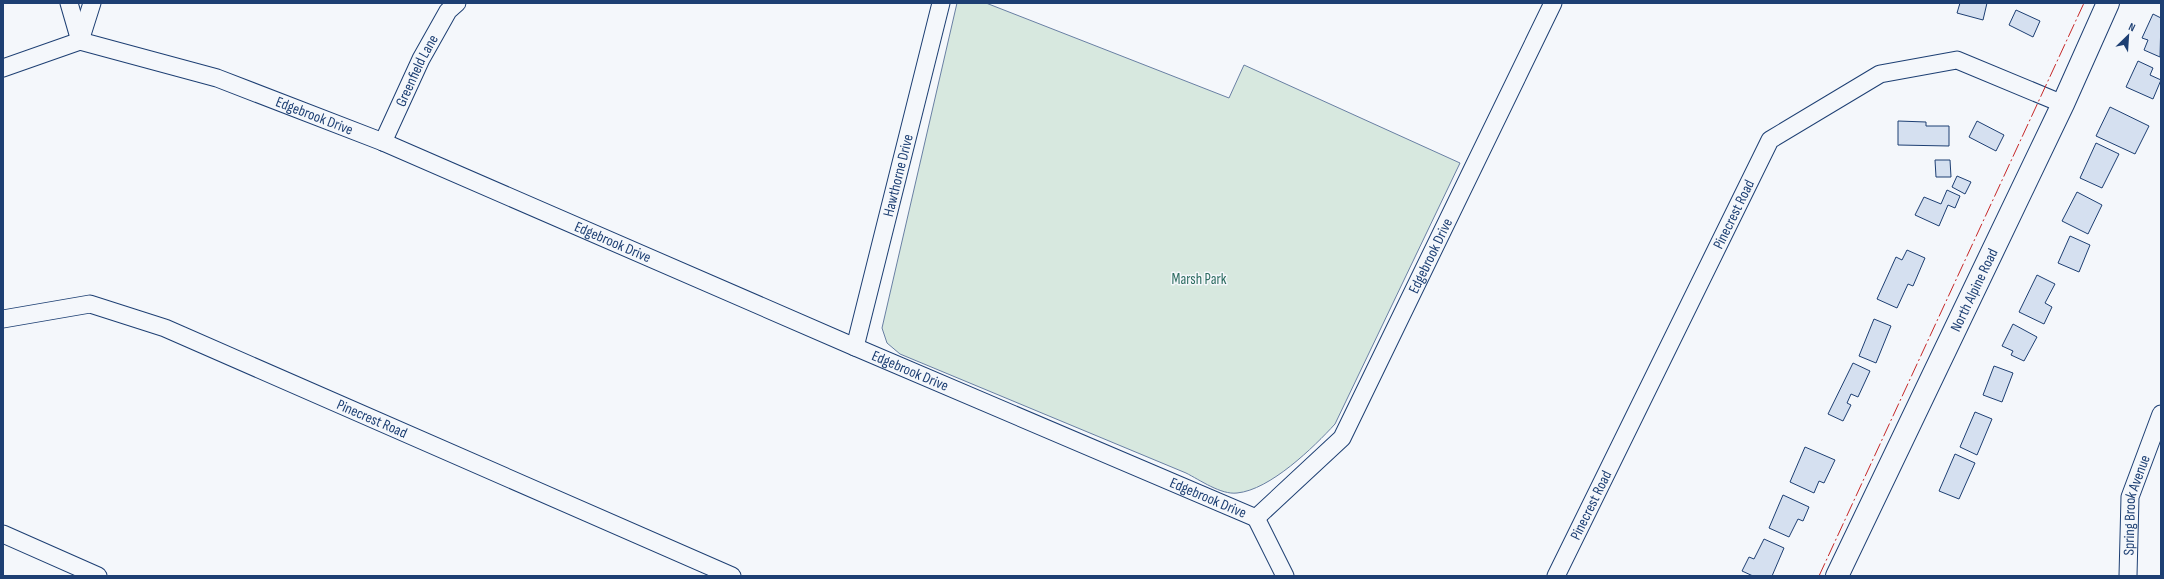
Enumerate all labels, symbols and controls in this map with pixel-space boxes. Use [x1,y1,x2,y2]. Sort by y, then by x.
north arrow [2108,16,2148,56]
text: N [2127,20,2138,35]
street label: Greenfield Lane [391,31,442,110]
street label: Edgebrook Drive [273,92,356,139]
street label: Hawthorne Drive [878,132,917,219]
street label: Pinecrest Road [1709,176,1759,252]
street label: Edgebrook Drive [1404,215,1457,297]
street label: Edgebrook Drive [572,217,654,267]
street label: North Alpine Road [1946,245,2002,335]
park label: Marsh Park [1172,270,1227,289]
street label: Edgebrook Drive [869,346,951,395]
street label: Pinecrest Road [334,395,410,442]
street label: Spring Brook Avenue [2119,452,2154,556]
street label: Pinecrest Road [1566,467,1616,543]
street label: Edgebrook Drive [1167,473,1249,522]

